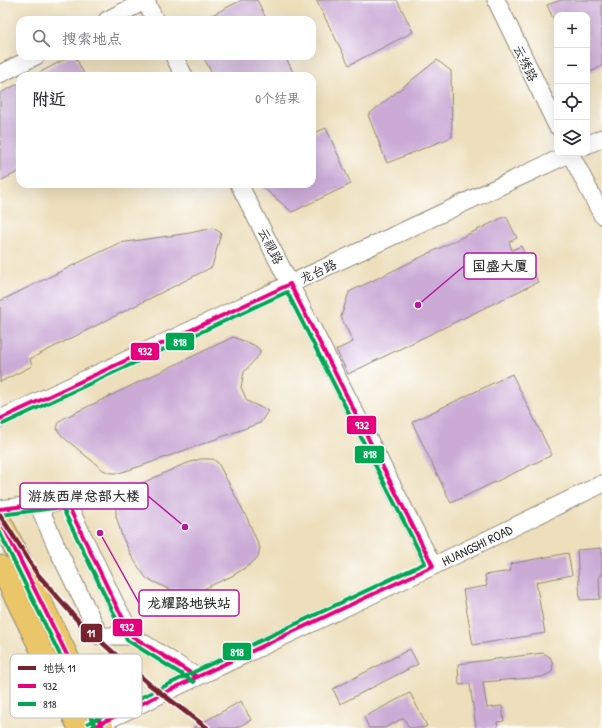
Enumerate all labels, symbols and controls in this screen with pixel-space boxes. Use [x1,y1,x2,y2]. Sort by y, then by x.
map controls [554,12,590,156]
button: + [554,12,590,48]
search box [16,16,316,60]
icon: search [30,27,52,49]
text: 搜索地点 [62,28,122,49]
street label: 云绣路 [509,42,543,84]
button: − [554,48,590,84]
button: locate [554,84,590,120]
text: 附近 [32,87,66,110]
text: 0个结果 [255,89,300,107]
button: layers [554,120,590,156]
street label: 云视路 [254,225,288,267]
callout: 国盛大厦 [464,253,536,279]
street label: 龙台路 [297,255,339,287]
text: 国盛大厦 [472,256,528,275]
line badge: 818 [165,332,195,351]
text: 818 [173,335,187,349]
line badge: 932 [130,342,160,361]
text: 932 [138,344,153,358]
line badge: 932 [346,415,377,435]
text: 932 [355,418,370,432]
line badge: 818 [354,445,385,464]
text: 818 [363,447,377,461]
callout: 游族西岸总部大楼 [20,483,148,509]
text: 游族西岸总部大楼 [28,486,140,505]
street label: HUANGSHI ROAD [439,520,516,570]
callout: 龙耀路地铁站 [139,590,239,616]
text: 龙耀路地铁站 [147,593,231,612]
line badge: 932 [112,618,143,637]
text: 932 [120,620,135,634]
line badge: 11 [80,623,103,643]
text: 11 [87,626,95,640]
line badge: 818 [222,642,252,661]
text: 818 [230,645,244,659]
legend [10,654,142,718]
text: 地铁 11 [43,661,76,675]
text: 932 [43,679,57,693]
text: 818 [43,697,57,711]

